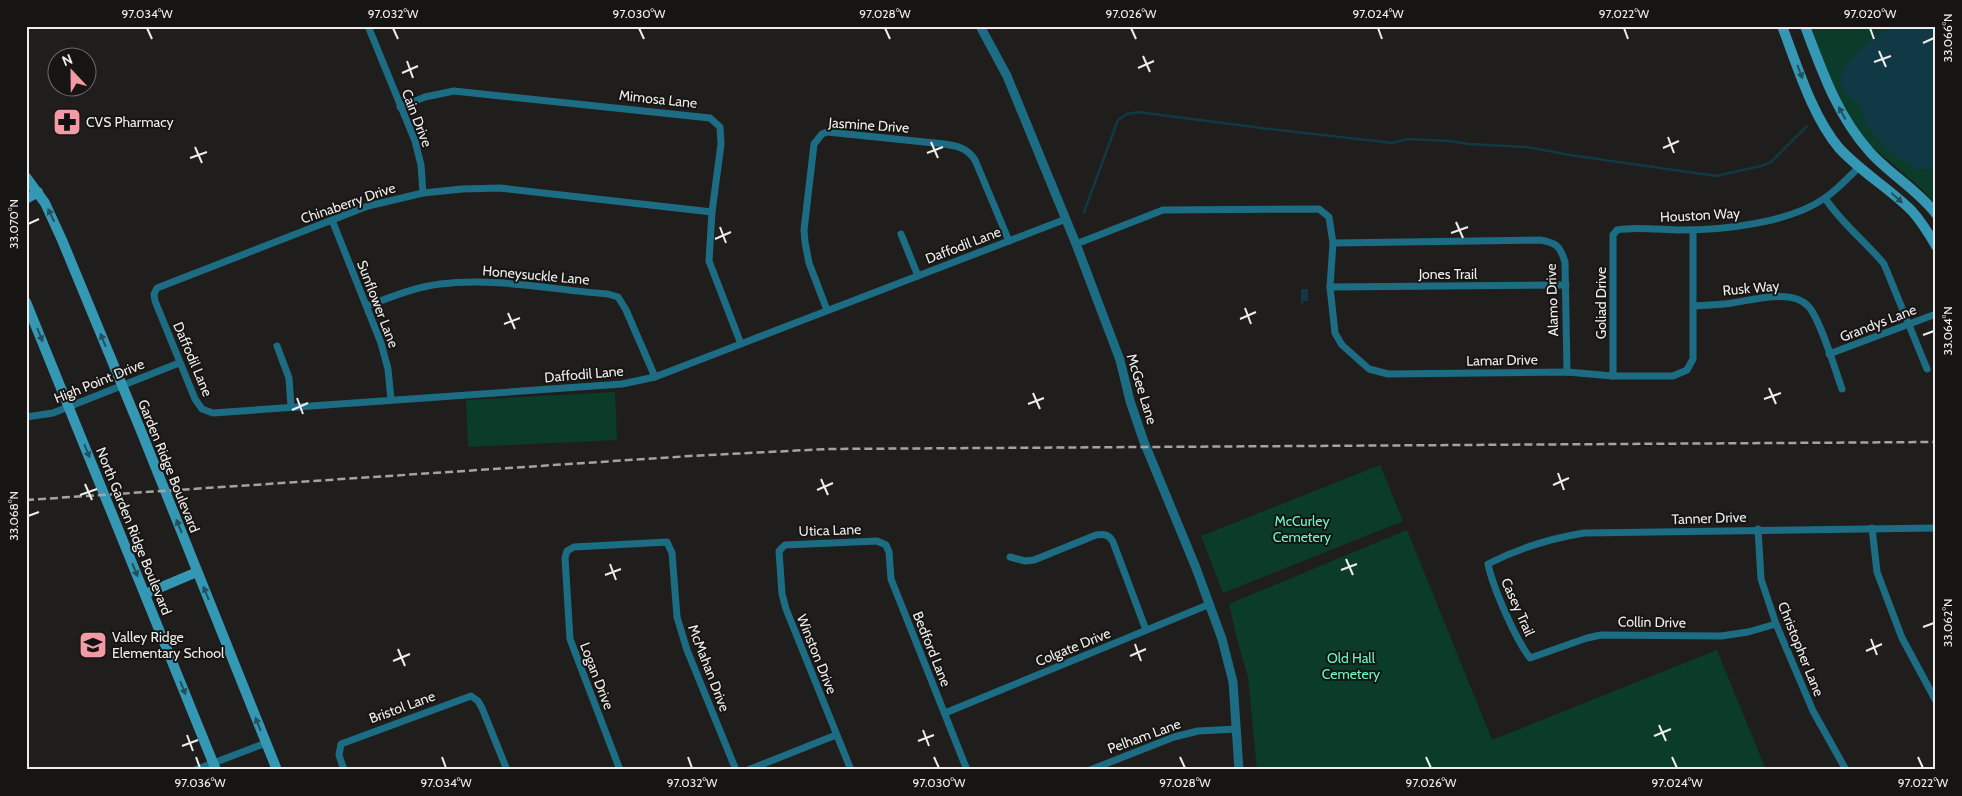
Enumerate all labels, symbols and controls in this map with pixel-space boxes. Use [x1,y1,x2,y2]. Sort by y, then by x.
text: 97.034°W [121,6,173,21]
text: 97.032°W [368,6,419,21]
text: 97.030°W [613,6,666,21]
text: 97.028°W [859,6,911,21]
text: 97.026°W [1106,6,1157,21]
text: 97.024°W [1353,6,1404,21]
text: 97.022°W [1599,6,1650,21]
text: 97.020°W [1844,6,1897,21]
text: 33.066°N [1940,13,1955,63]
north arrow [48,48,98,98]
text: N [59,50,75,70]
one-way arrow [1797,64,1804,79]
street label: Cain Drive [398,86,436,150]
street label: Mimosa Lane [618,86,698,112]
pharmacy icon: CVS Pharmacy [52,107,82,137]
one-way arrow [1837,107,1846,120]
place label: CVS Pharmacy [86,113,174,131]
street label: Jasmine Drive [827,113,910,137]
street label: Chinaberry Drive [298,178,398,228]
one-way arrow [1890,192,1903,203]
text: 33.070°N [6,199,21,249]
street label: Houston Way [1660,204,1740,226]
one-way arrow [47,208,55,223]
street label: Daffodil Lane [923,222,1003,268]
street label: Sunflower Lane [353,258,403,350]
street label: Honeysuckle Lane [482,261,590,289]
street label: Alamo Drive [1542,263,1562,337]
street label: Jones Trail [1418,265,1478,283]
street label: Goliad Drive [1592,267,1610,339]
street label: Rusk Way [1722,277,1780,299]
street label: Grandys Lane [1837,300,1919,346]
text: 33.064°N [1940,306,1955,356]
street label: Daffodil Lane [169,319,217,399]
one-way arrow [36,328,44,342]
one-way arrow [99,333,107,347]
street label: Lamar Drive [1466,350,1538,370]
street label: McGee Lane [1123,351,1161,427]
street label: High Point Drive [51,355,147,407]
street label: Daffodil Lane [544,362,624,386]
street label: Garden Ridge Boulevard [134,397,204,535]
one-way arrow [84,444,91,459]
street label: North Garden Ridge Boulevard [92,445,176,617]
text: 33.068°N [6,491,21,541]
street label: Tanner Drive [1671,508,1747,528]
park label: McCurley Cemetery [1273,512,1331,546]
one-way arrow [175,518,183,533]
street label: Utica Lane [798,520,862,540]
one-way arrow [131,563,139,578]
street label: Casey Trail [1497,575,1539,640]
one-way arrow [202,586,209,601]
street label: Christopher Lane [1774,599,1828,699]
text: 33.062°N [1940,599,1955,647]
street label: Bedford Lane [909,609,955,689]
street label: Winston Drive [793,611,841,697]
street label: Collin Drive [1618,612,1686,632]
street label: McMahan Drive [684,622,734,714]
street label: Colgate Drive [1033,624,1113,670]
place label: Valley Ridge Elementary School [112,628,225,662]
school or university icon: Valley Ridge Elementary School [78,630,108,660]
street label: Logan Drive [576,640,618,712]
park label: Old Hall Cemetery [1322,649,1380,683]
one-way arrow [179,681,187,696]
street label: Bristol Lane [366,687,438,727]
street label: Pelham Lane [1105,714,1183,758]
one-way arrow [254,717,262,732]
text: 97.036°W [174,775,226,790]
text: 97.034°W [420,775,472,790]
text: 97.032°W [667,775,718,790]
text: 97.030°W [913,775,966,790]
text: 97.028°W [1159,775,1211,790]
text: 97.026°W [1406,775,1457,790]
text: 97.024°W [1652,775,1703,790]
text: 97.022°W [1898,775,1949,790]

